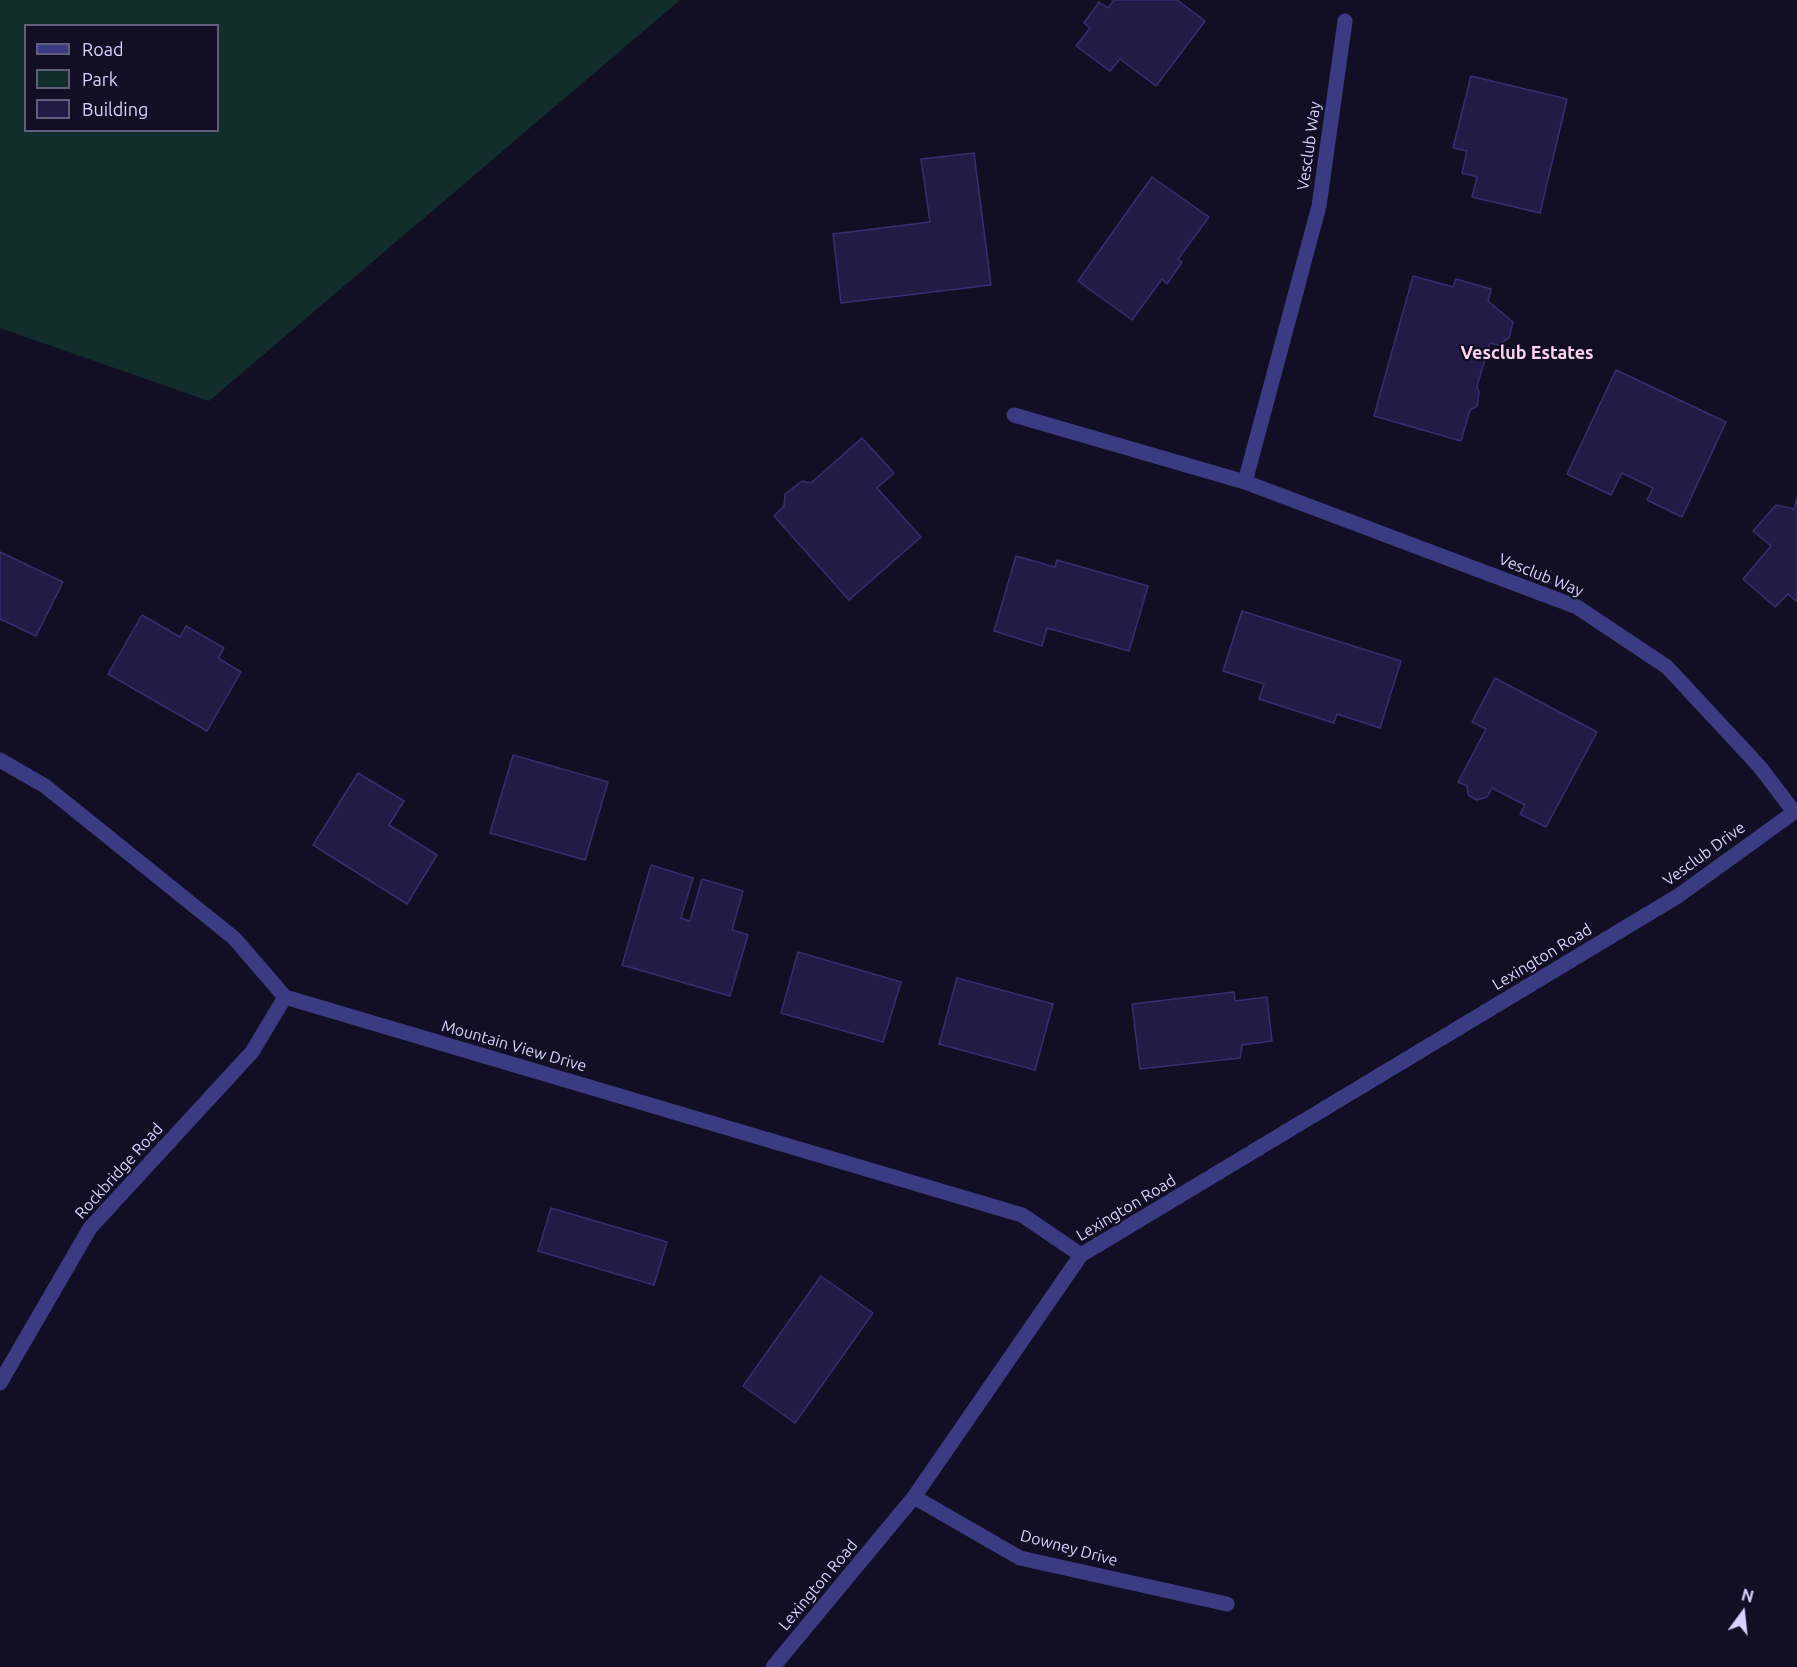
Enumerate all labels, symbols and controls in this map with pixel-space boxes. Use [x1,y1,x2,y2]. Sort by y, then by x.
legend [24,24,219,132]
text: Road [82,39,124,59]
text: Park [82,69,118,89]
text: Building [82,99,148,119]
street label: Vesclub Way [1293,100,1325,192]
district label: Vesclub Estates [1460,342,1594,364]
street label: Vesclub Way [1496,549,1586,601]
street label: Vesclub Drive [1659,818,1749,890]
street label: Lexington Road [1489,920,1595,994]
street label: Mountain View Drive [439,1016,589,1076]
street label: Rockbridge Road [71,1119,167,1223]
street label: Lexington Road [1073,1171,1179,1245]
street label: Downey Drive [1018,1526,1120,1570]
street label: Lexington Road [774,1536,862,1634]
north arrow [1713,1583,1773,1643]
text: N [1740,1585,1756,1606]

